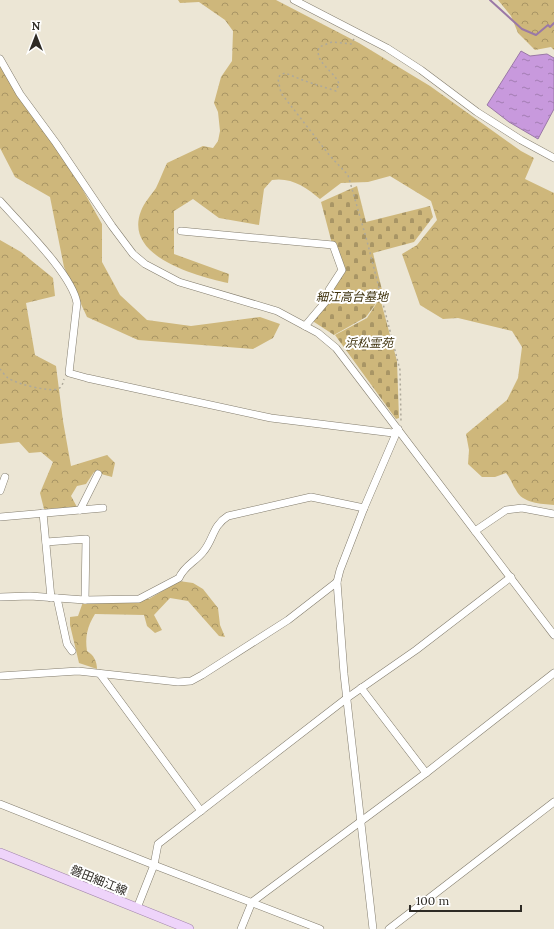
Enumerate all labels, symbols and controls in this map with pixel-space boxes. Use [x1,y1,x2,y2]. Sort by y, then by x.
north arrow [16,16,56,56]
text: N [32,19,41,33]
park label: 細江高台墓地 [316,289,390,304]
park label: 浜松霊苑 [345,335,395,350]
street label: 磐田細江線 [68,862,130,898]
scale bar [410,887,521,913]
text: 100 m [416,893,449,908]

